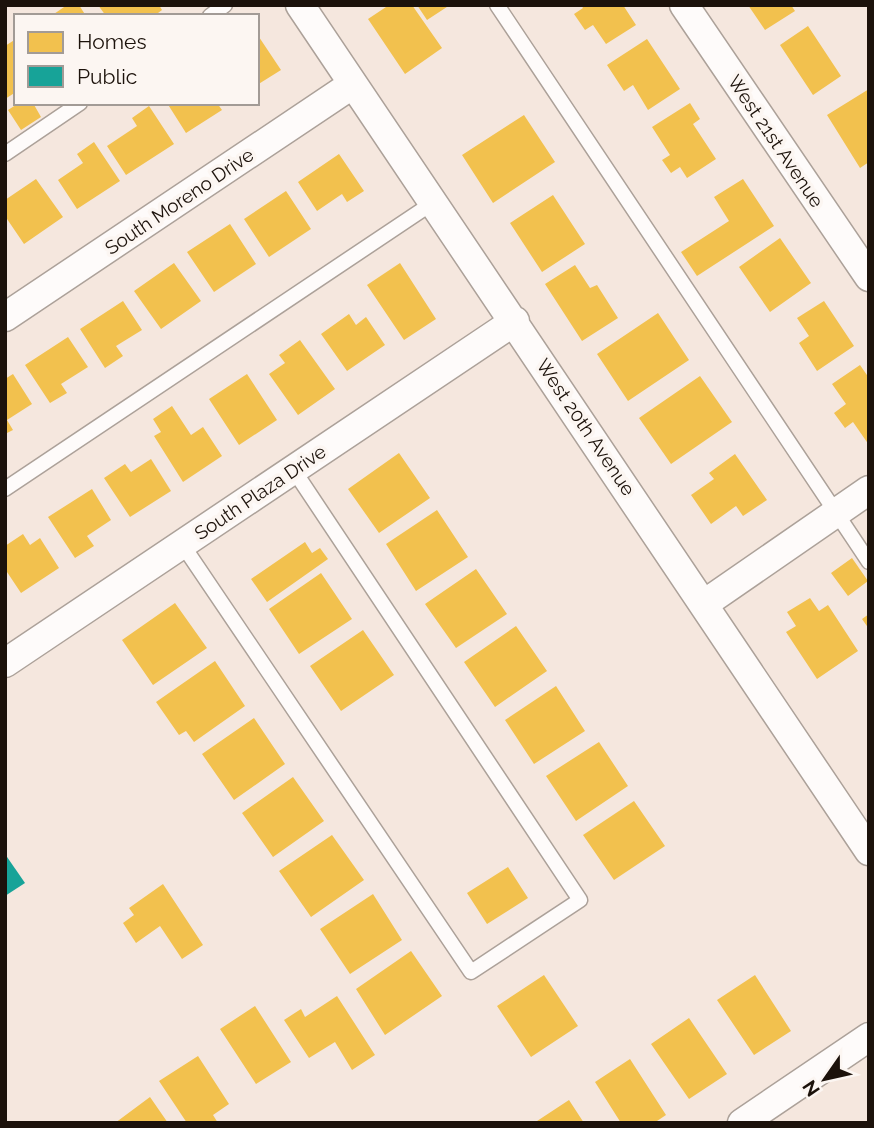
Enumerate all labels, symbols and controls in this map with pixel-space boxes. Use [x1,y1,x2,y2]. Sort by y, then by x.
legend [14,14,259,105]
text: Homes [77,29,147,54]
text: Public [77,64,137,89]
street label: West 21st Avenue [724,71,828,211]
street label: South Moreno Drive [101,143,257,259]
street label: West 20th Avenue [532,355,640,499]
street label: South Plaza Drive [190,440,330,544]
north arrow [790,1044,860,1114]
text: N [798,1076,824,1101]

